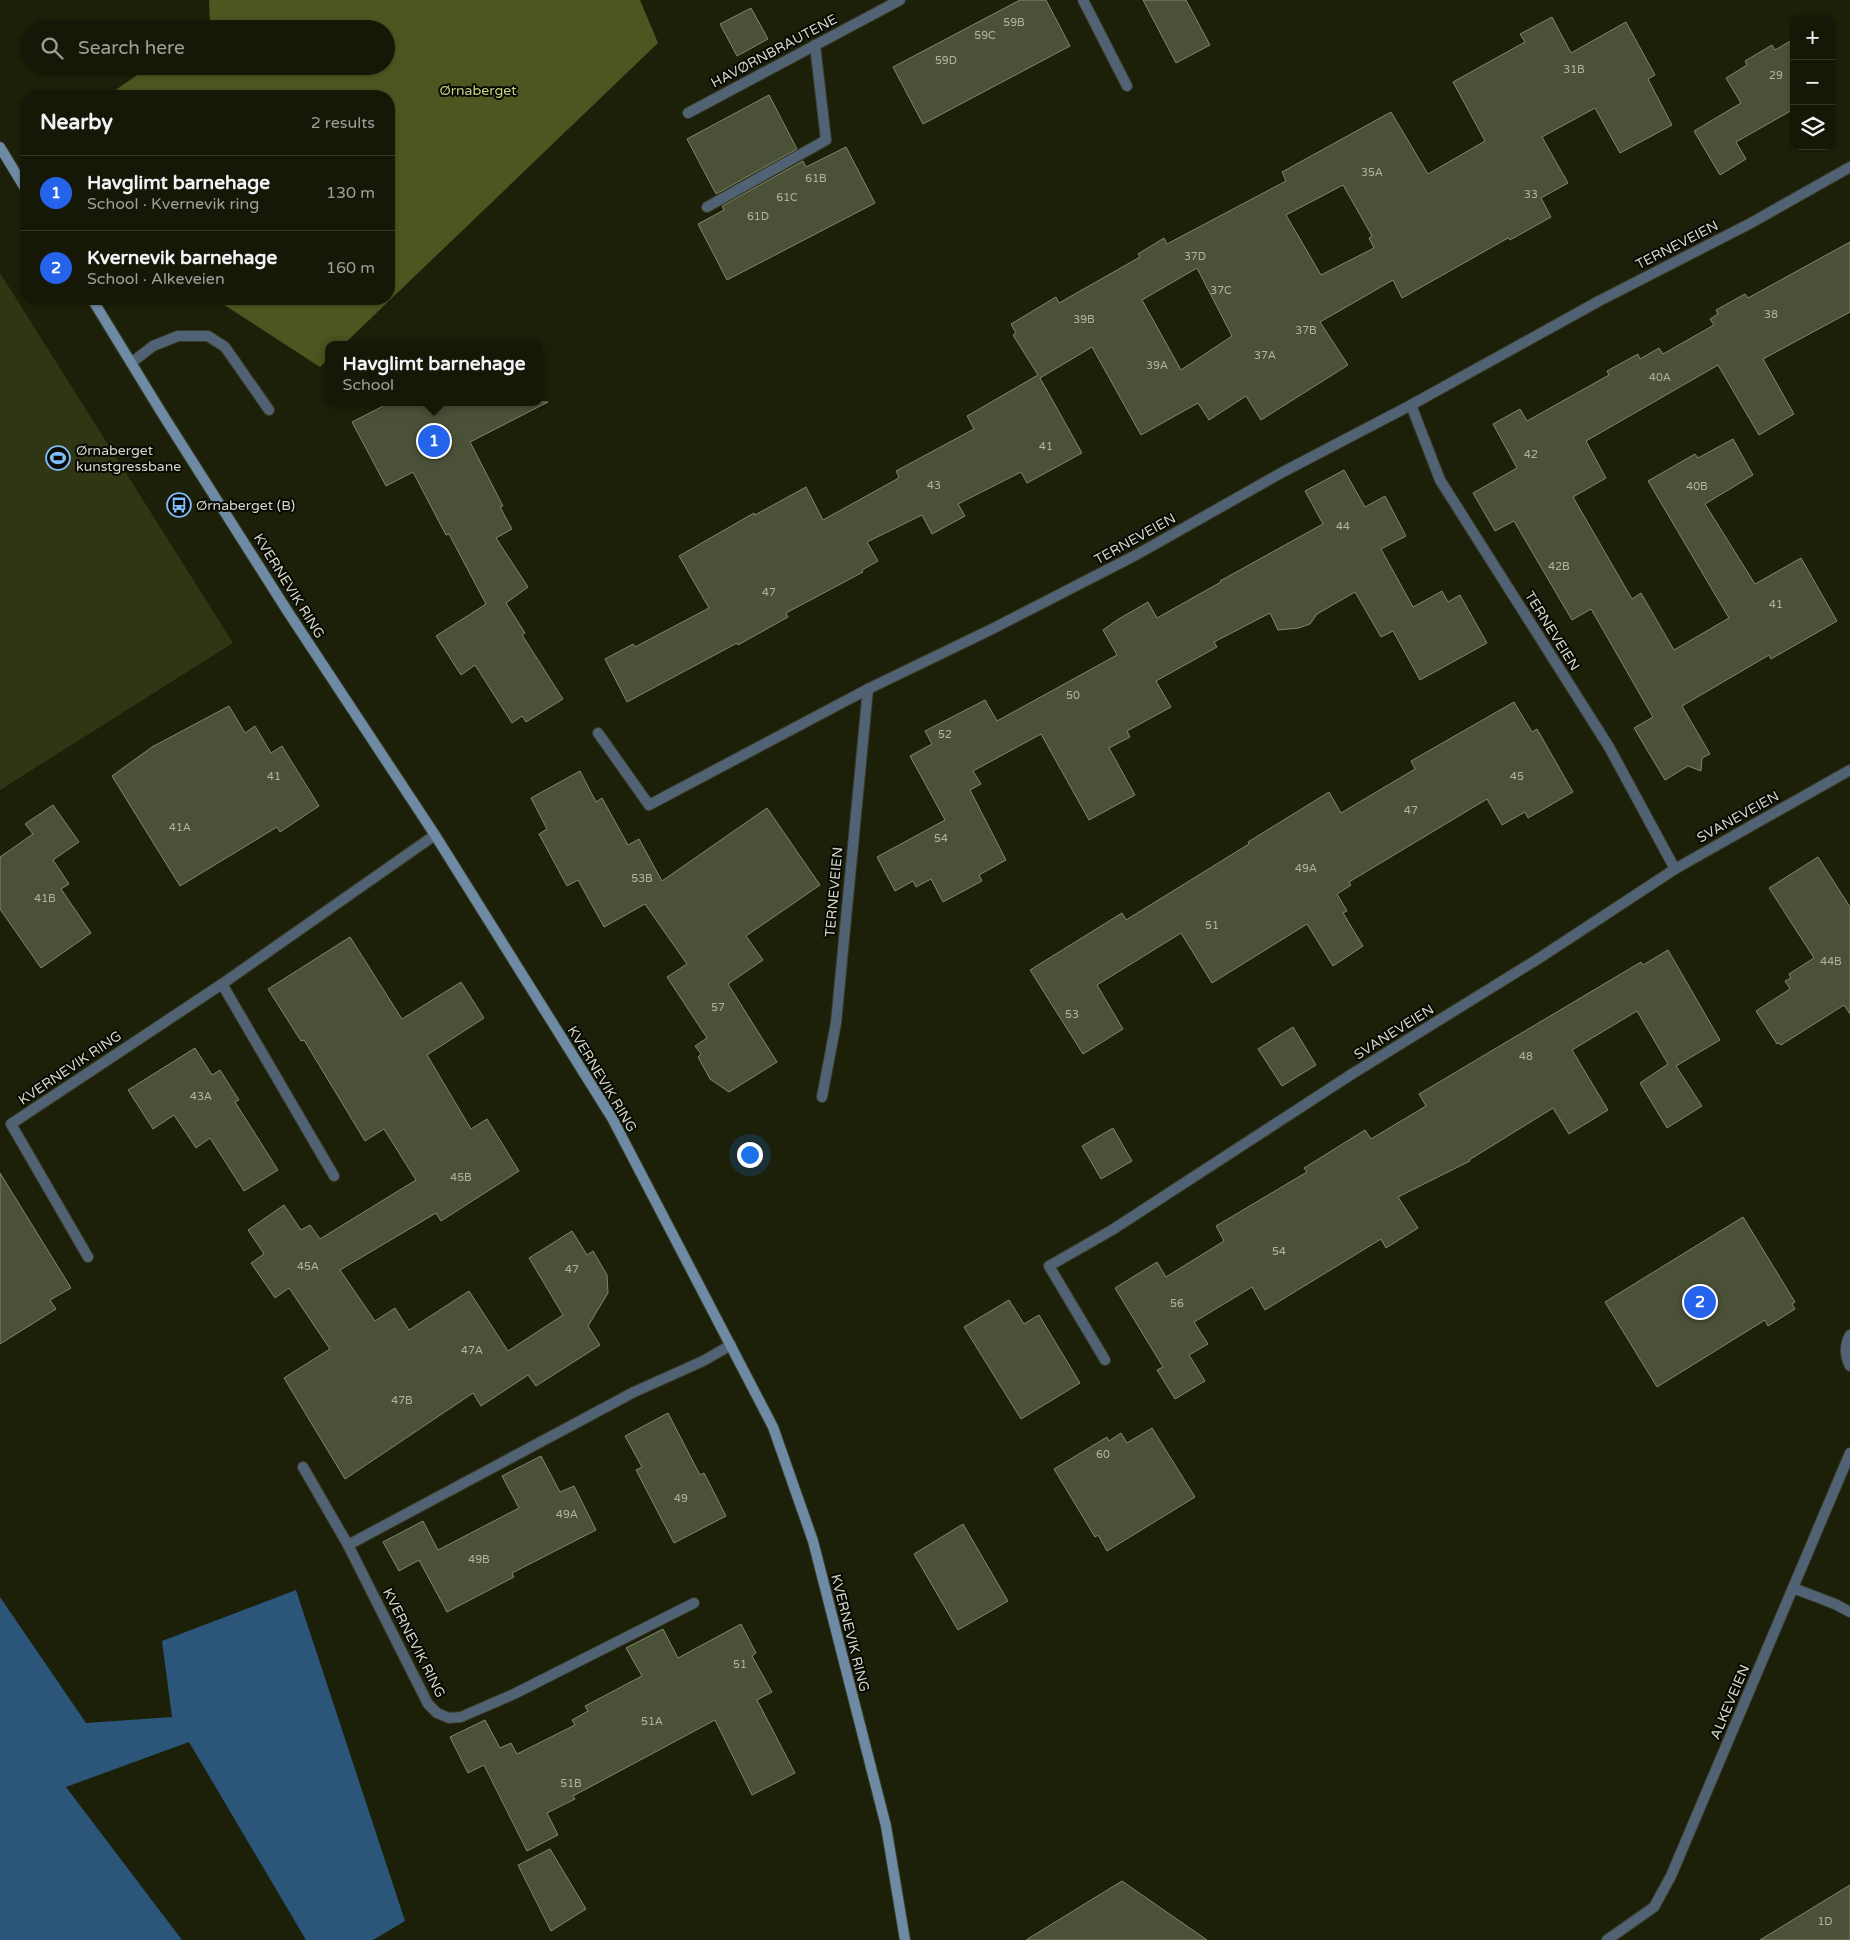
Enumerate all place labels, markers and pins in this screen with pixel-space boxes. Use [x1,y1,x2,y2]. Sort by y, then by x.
pin: 1 [418,422,450,460]
place label: Ørnaberget kunstgressbane [76,442,181,475]
sports icon: Ørnaberget kunstgressbane [45,445,71,471]
bus stop icon: Ørnaberget (B) [166,492,192,518]
place label: Ørnaberget (B) [196,497,295,514]
pin: 2 [1684,1283,1716,1321]

